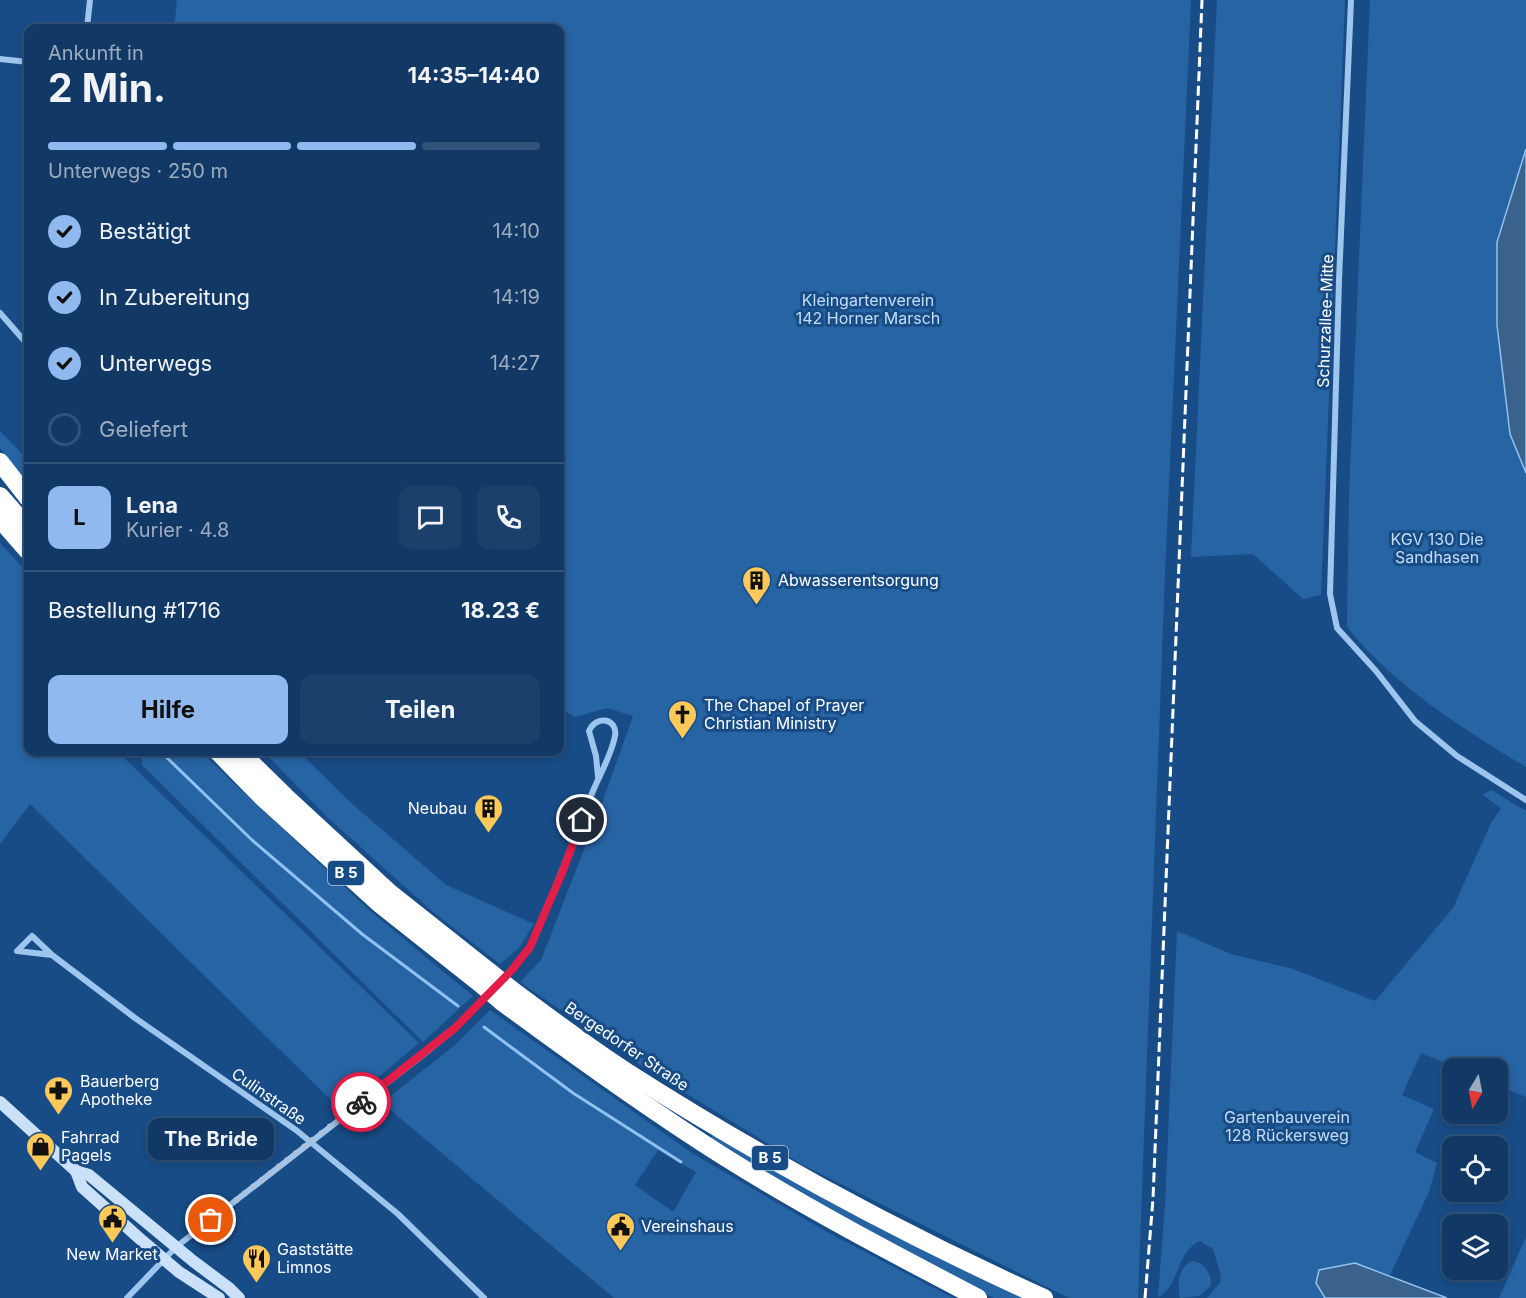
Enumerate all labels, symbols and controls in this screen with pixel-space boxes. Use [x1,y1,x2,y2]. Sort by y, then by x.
text: Ankunft in [48,41,144,65]
text: 14:35–14:40 [408,62,540,88]
text: 2 Min. [48,64,166,111]
text: Unterwegs · 250 m [48,159,228,183]
icon: check [48,215,81,248]
text: Bestätigt [99,218,191,244]
text: 14:10 [492,219,540,243]
street label: Schurzallee-Mitte [1313,254,1337,388]
icon: check [48,281,81,314]
text: In Zubereitung [99,284,250,310]
text: 14:19 [493,285,540,309]
park label: Kleingartenverein 142 Horner Marsch [796,290,940,328]
icon: check [48,347,81,380]
text: Unterwegs [99,350,212,376]
text: 14:27 [490,351,540,375]
text: Geliefert [99,416,188,442]
button: chat [399,486,462,549]
button: phone [477,486,540,549]
text: Lena [126,492,178,518]
text: L [73,504,86,530]
text: Kurier · 4.8 [126,518,229,542]
park label: KGV 130 Die Sandhasen [1390,529,1484,567]
building icon: Abwasserentsorgung [741,564,773,606]
place label: Abwasserentsorgung [778,570,939,590]
text: Bestellung #1716 [48,597,221,623]
text: 18.23 € [461,597,540,623]
button: Hilfe [48,675,288,744]
button: Teilen [300,675,540,744]
place label: The Chapel of Prayer Christian Ministry [704,695,864,733]
church icon: The Chapel of Prayer Christian Ministry [667,698,699,740]
building icon: Neubau [472,792,504,834]
pin [556,794,607,845]
place label: Neubau [408,798,467,818]
icon: home [565,803,598,836]
road number: B 5 [328,861,364,885]
street label: Bergedorfer Straße [561,997,693,1095]
north arrow [1442,1058,1508,1124]
map controls [1442,1058,1508,1280]
street label: Culinstraße [228,1063,310,1129]
place label: Bauerberg Apotheke [80,1071,159,1109]
courier [331,1072,391,1132]
pharmacy icon: Bauerberg Apotheke [43,1074,75,1116]
icon: bike [345,1086,378,1119]
park label: Gartenbauverein 128 Rückersweg [1224,1107,1350,1145]
callout: The Bride [148,1118,274,1160]
place label: Fahrrad Pagels [61,1127,120,1165]
text: The Bride [164,1127,258,1151]
shop icon: Fahrrad Pagels [24,1130,56,1172]
button: locate [1442,1136,1508,1202]
road number: B 5 [752,1146,788,1170]
pin [185,1194,236,1245]
public building icon: New Market [96,1202,128,1244]
icon: bag [194,1203,227,1236]
public building icon: Vereinshaus [604,1210,636,1252]
button: layers [1442,1214,1508,1280]
place label: Vereinshaus [641,1216,734,1236]
place label: Gaststätte Limnos [277,1239,353,1277]
restaurant icon: Gaststätte Limnos [240,1242,272,1284]
place label: New Market [66,1244,158,1264]

